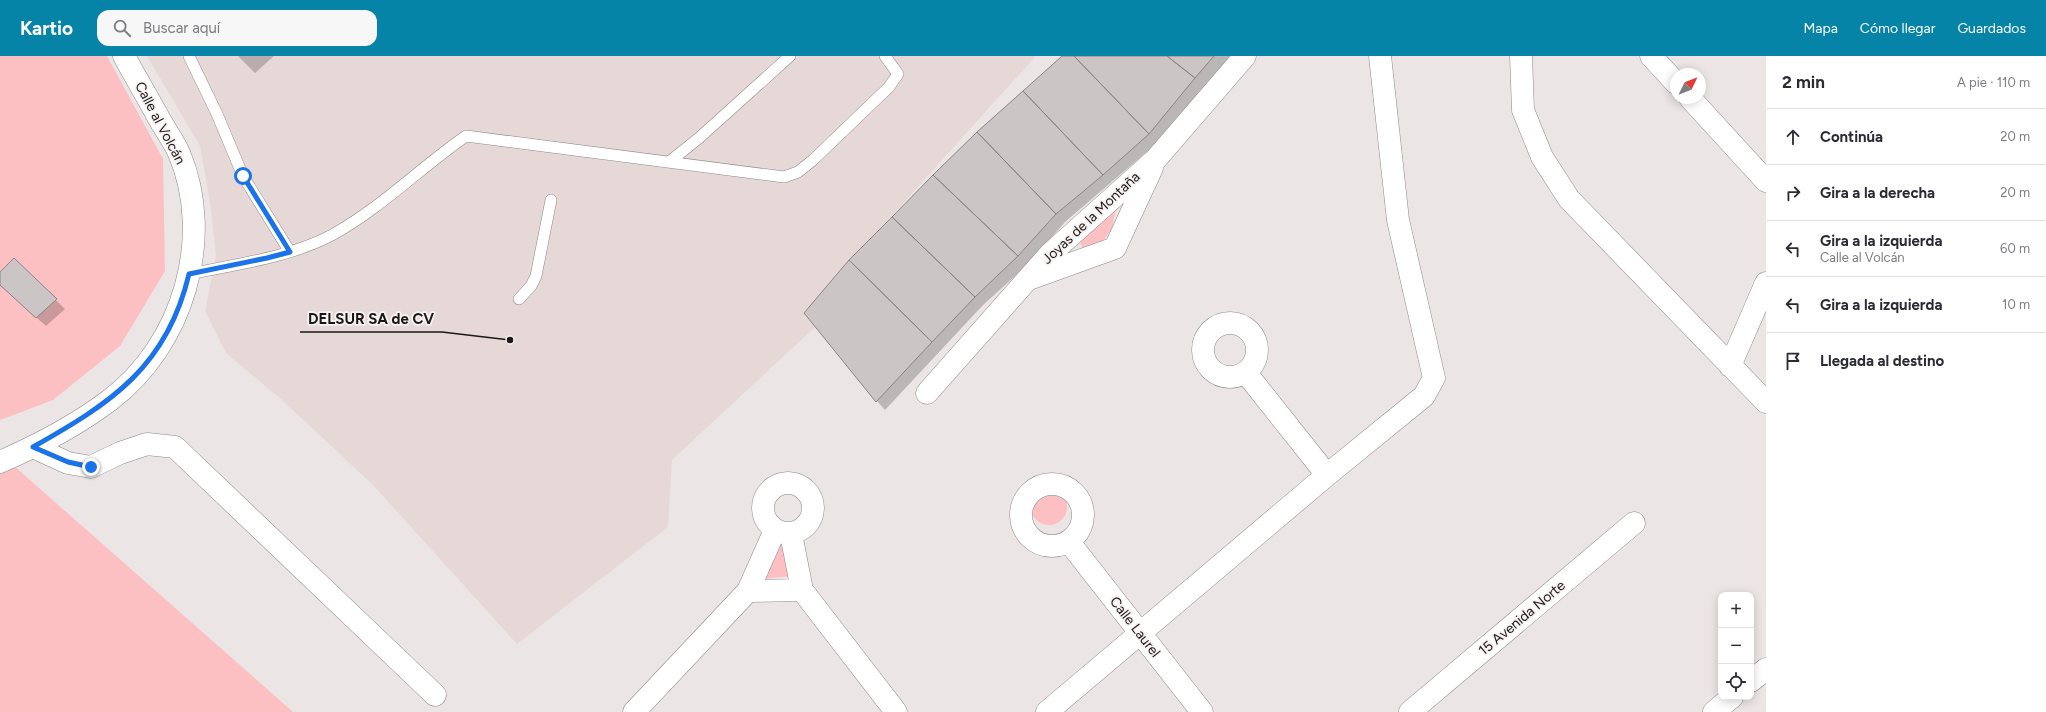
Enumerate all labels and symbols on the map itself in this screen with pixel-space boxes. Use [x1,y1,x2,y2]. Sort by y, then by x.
north arrow [1670,68,1706,104]
street label: Calle al Volcán [131,79,189,167]
route start [234,167,252,185]
street label: Joyas de la Montaña [1039,168,1143,268]
callout: DELSUR SA de CV [300,305,442,332]
text: DELSUR SA de CV [308,310,434,328]
route end [82,458,100,476]
street label: 15 Avenida Norte [1475,577,1569,659]
street label: Calle Laurel [1106,593,1164,661]

